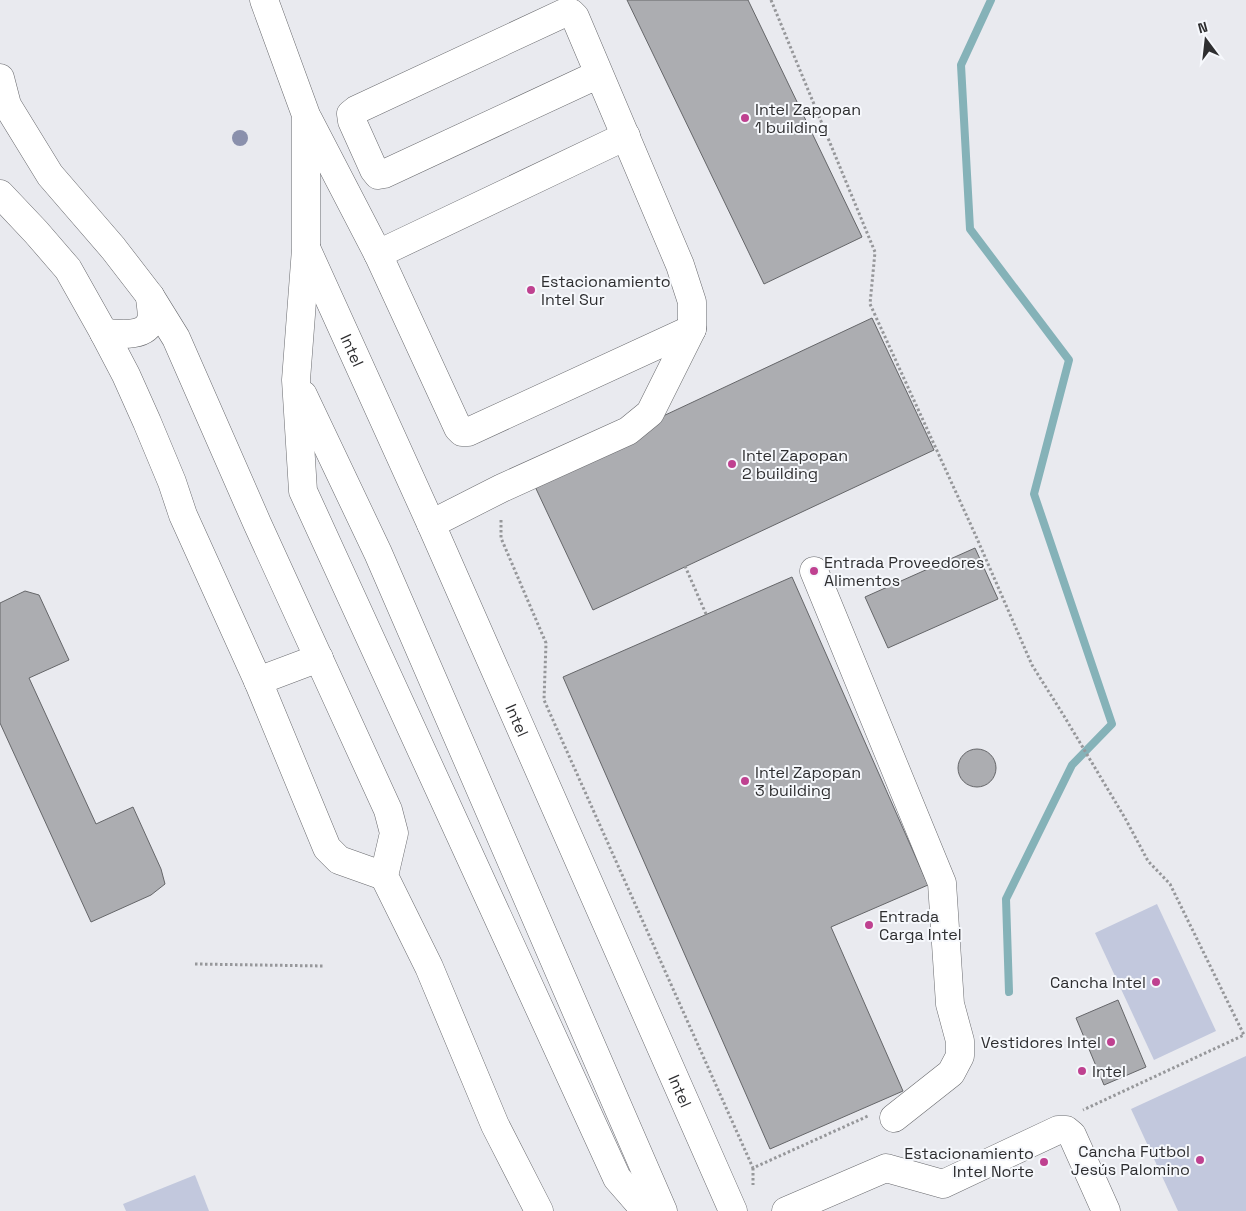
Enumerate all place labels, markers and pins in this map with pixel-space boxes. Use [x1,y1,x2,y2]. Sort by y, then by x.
place label: Intel Zapopan 1 building [755,99,861,138]
marker: Intel Zapopan 1 building [739,112,751,124]
place label: Estacionamiento Intel Sur [541,271,671,310]
marker: Estacionamiento Intel Sur [525,284,537,296]
place label: Intel Zapopan 2 building [742,445,848,484]
marker: Intel Zapopan 2 building [726,458,738,470]
place label: Entrada Proveedores Alimentos [824,552,984,591]
marker: Entrada Proveedores Alimentos [808,565,820,577]
place label: Intel Zapopan 3 building [755,762,861,801]
marker: Intel Zapopan 3 building [739,775,751,787]
place label: Entrada Carga Intel [879,906,962,945]
marker: Entrada Carga Intel [863,919,875,931]
place label: Cancha Intel [1050,972,1146,993]
marker: Cancha Intel [1150,976,1162,988]
place label: Vestidores Intel [981,1032,1101,1053]
marker: Vestidores Intel [1105,1036,1117,1048]
place label: Intel [1092,1061,1126,1082]
marker: Intel [1076,1065,1088,1077]
place label: Cancha Futbol Jesús Palomino [1071,1141,1190,1180]
place label: Estacionamiento Intel Norte [904,1143,1034,1182]
marker: Cancha Futbol Jesús Palomino [1194,1154,1206,1166]
marker: Estacionamiento Intel Norte [1038,1156,1050,1168]

